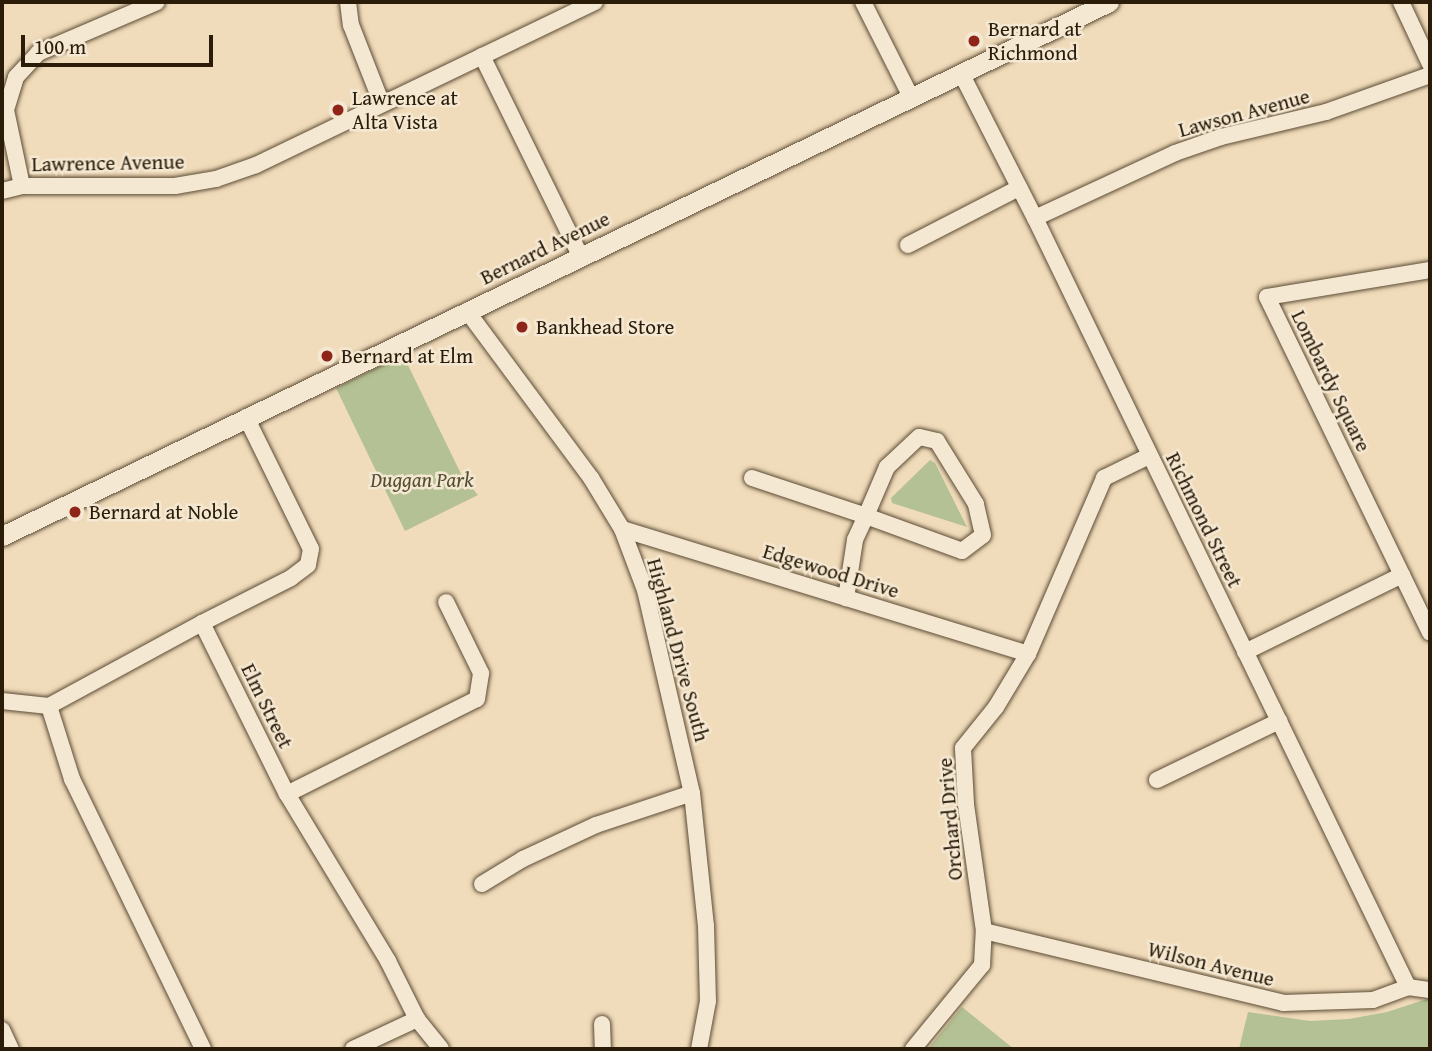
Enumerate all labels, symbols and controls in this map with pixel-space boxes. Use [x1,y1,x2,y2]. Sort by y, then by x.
place label: Bernard at Richmond [988,16,1082,66]
scale bar [24,21,217,65]
text: 100 m [34,31,86,62]
marker: Bernard at Richmond [966,33,982,49]
street label: Lawson Avenue [1176,83,1312,143]
place label: Lawrence at Alta Vista [352,85,458,135]
marker: Lawrence at Alta Vista [330,102,346,118]
street label: Lawrence Avenue [31,149,185,177]
street label: Bernard Avenue [476,206,614,290]
street label: Lombardy Square [1286,306,1376,456]
place label: Bankhead Store [536,314,674,340]
marker: Bankhead Store [514,319,530,335]
place label: Bernard at Elm [341,343,473,369]
marker: Bernard at Elm [319,348,335,364]
street label: Richmond Street [1160,448,1248,592]
park label: Duggan Park [370,467,474,493]
place label: Bernard at Noble [89,499,238,525]
marker: Bernard at Noble [67,504,83,520]
street label: Edgewood Drive [760,538,902,604]
street label: Highland Drive South [641,556,715,744]
street label: Elm Street [236,659,298,753]
street label: Orchard Drive [932,757,968,881]
street label: Wilson Avenue [1145,936,1277,992]

